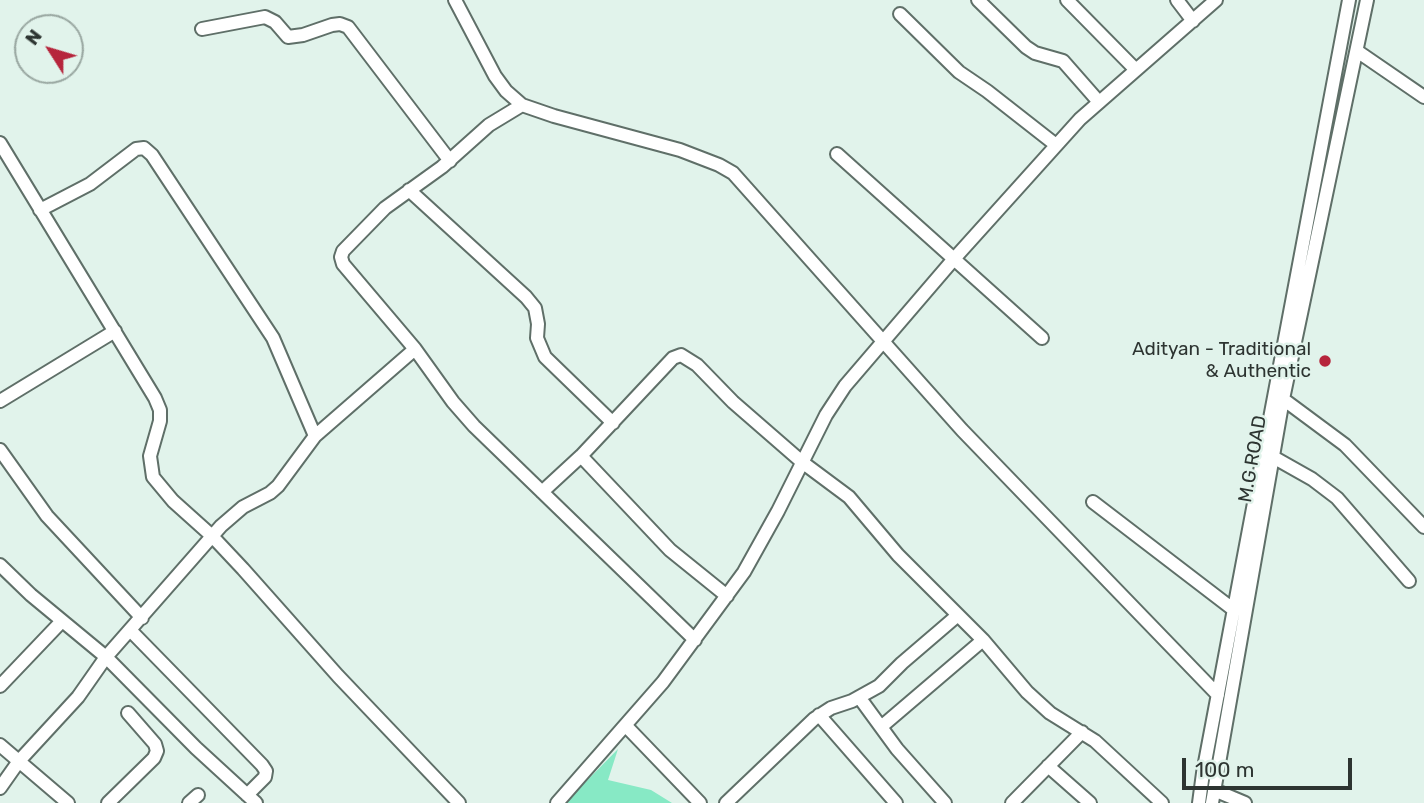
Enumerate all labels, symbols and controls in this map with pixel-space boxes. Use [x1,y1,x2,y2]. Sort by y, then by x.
north arrow [14,14,84,84]
text: N [20,25,47,50]
place label: Adityan - Traditional & Authentic [1132,339,1311,383]
marker: Adityan - Traditional & Authentic [1317,353,1333,369]
street label: M.G ROAD [1234,414,1272,504]
scale bar [1186,744,1356,788]
text: 100 m [1195,757,1254,782]

